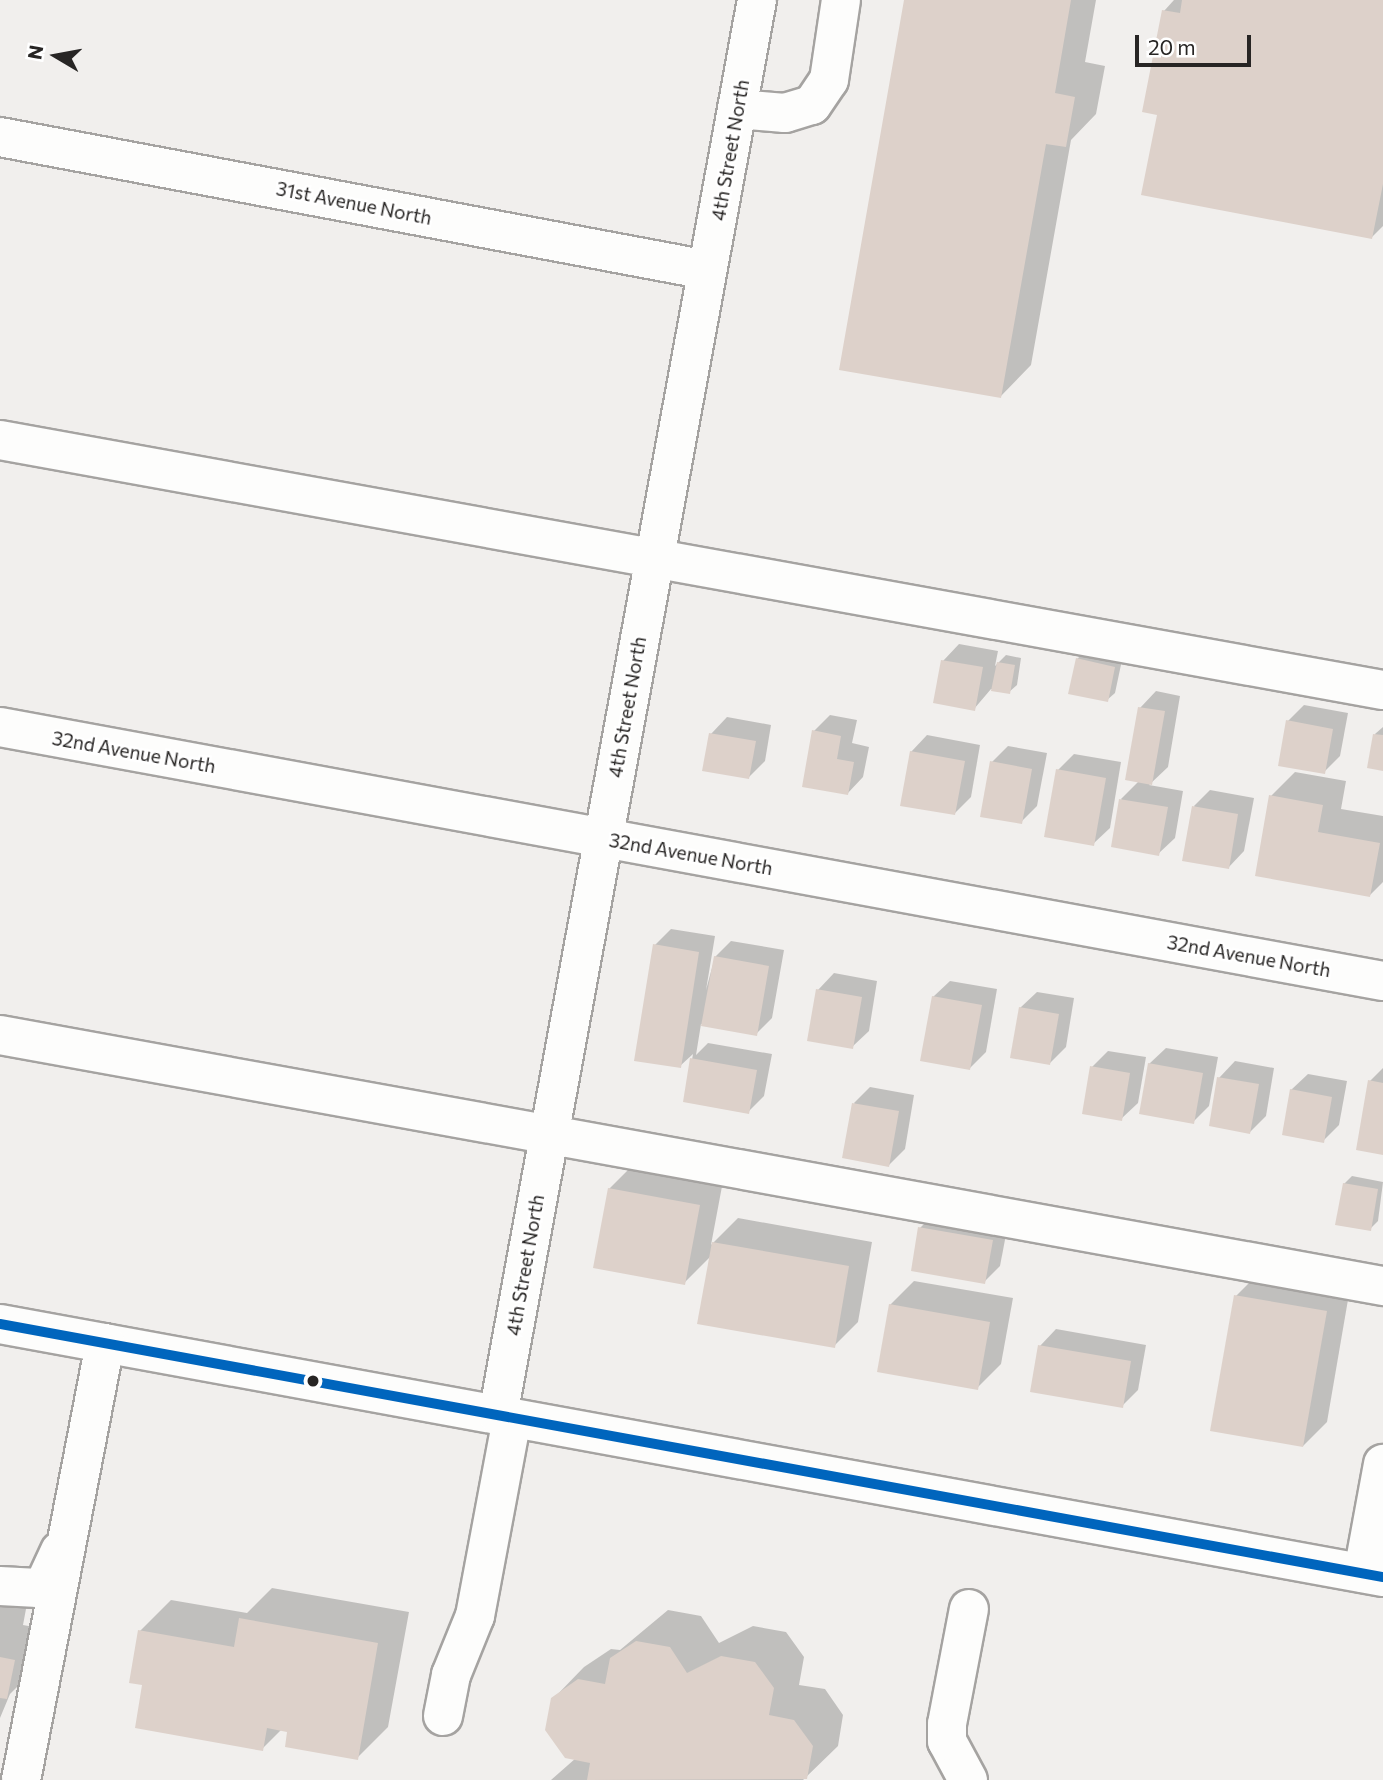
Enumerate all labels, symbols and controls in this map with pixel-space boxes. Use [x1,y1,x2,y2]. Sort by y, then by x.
north arrow [21,21,91,91]
scale bar [1138,21,1254,65]
text: 20 m [1148,34,1196,59]
text: N [22,43,47,61]
street label: 4th Street North [706,78,754,222]
street label: 31st Avenue North [274,177,434,229]
street label: 4th Street North [603,635,651,779]
street label: 32nd Avenue North [50,726,218,778]
street label: 32nd Avenue North [607,828,775,880]
street label: 32nd Avenue North [1165,930,1333,982]
street label: 4th Street North [501,1193,549,1337]
unlabelled marker [306,1374,320,1388]

